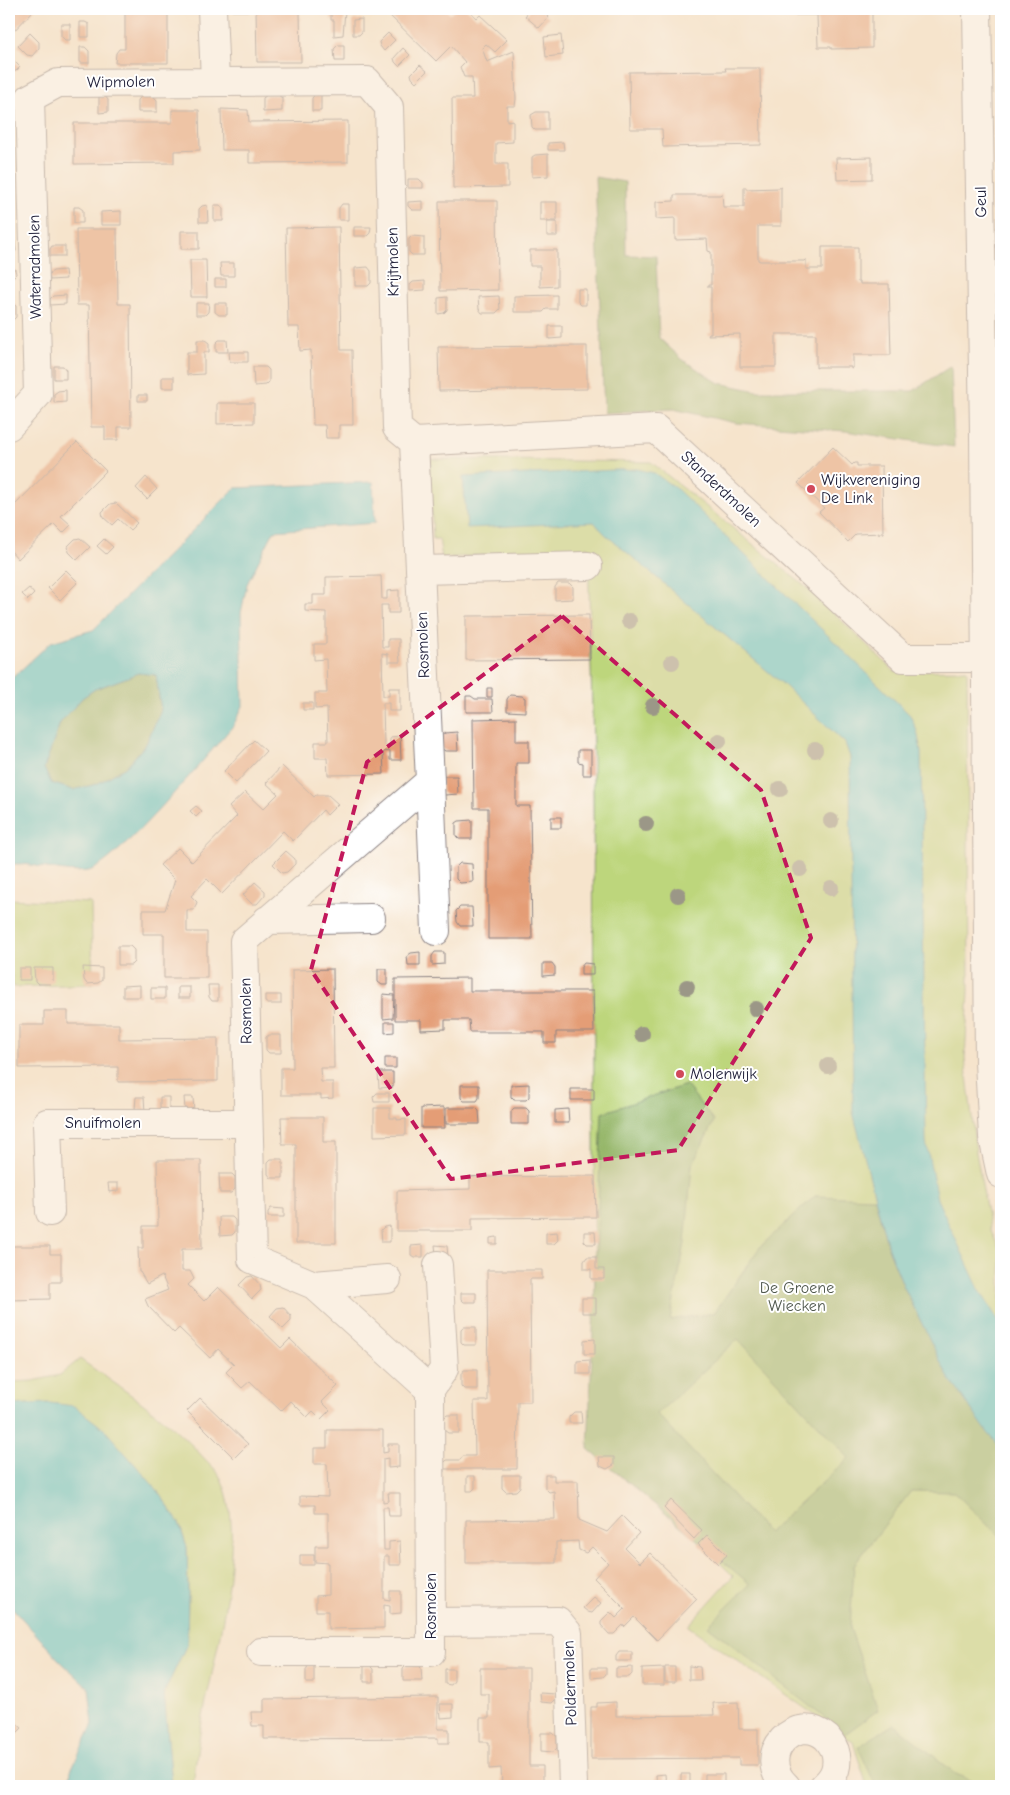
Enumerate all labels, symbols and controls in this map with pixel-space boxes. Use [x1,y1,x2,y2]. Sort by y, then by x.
street label: Wipmolen [87,72,155,92]
street label: Geul [972,186,990,218]
street label: Waterradmolen [25,215,45,319]
street label: Krijtmolen [383,227,403,297]
street label: Standerdmolen [677,447,765,531]
place label: Wijkvereniging De Link [821,471,920,507]
marker: Wijkvereniging De Link [805,483,817,495]
street label: Rosmolen [413,611,433,679]
street label: Rosmolen [236,978,256,1044]
place label: Molenwijk [690,1065,757,1083]
marker: Molenwijk [674,1068,686,1080]
street label: Snuifmolen [65,1114,141,1132]
park label: De Groene Wiecken [760,1279,834,1315]
street label: Rosmolen [422,1573,440,1639]
street label: Poldermolen [560,1640,580,1726]

